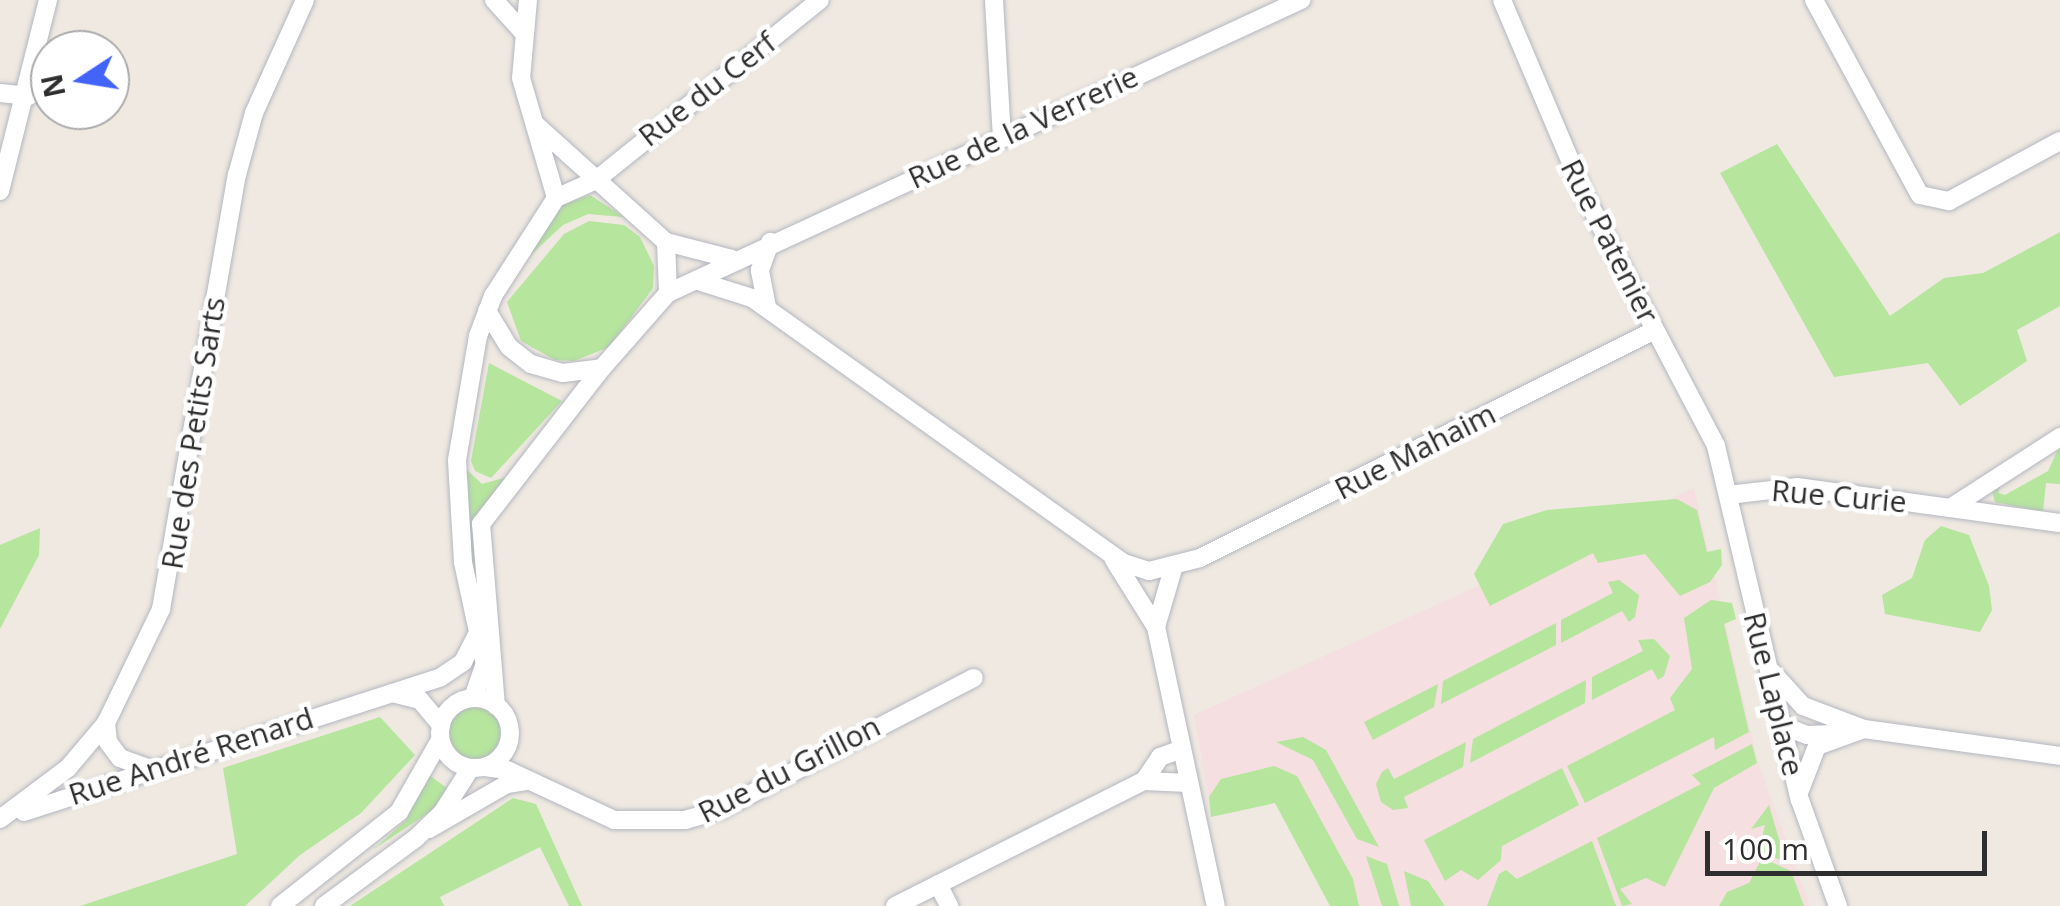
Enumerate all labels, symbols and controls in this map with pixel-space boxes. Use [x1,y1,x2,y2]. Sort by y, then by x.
street label: Rue du Cerf [631,24,783,154]
north arrow [30,30,130,130]
street label: Rue de la Verrerie [902,58,1144,196]
text: N [32,71,74,101]
street label: Rue Patenier [1553,153,1667,329]
street label: Rue des Petits Sarts [154,294,232,572]
street label: Rue Mahaim [1329,395,1501,507]
street label: Rue Curie [1770,472,1908,520]
street label: Rue Laplace [1736,608,1812,780]
street label: Rue André Renard [64,699,318,813]
street label: Rue du Grillon [692,708,886,830]
scale bar [1710,811,1992,873]
text: 100 m [1722,828,1809,869]

